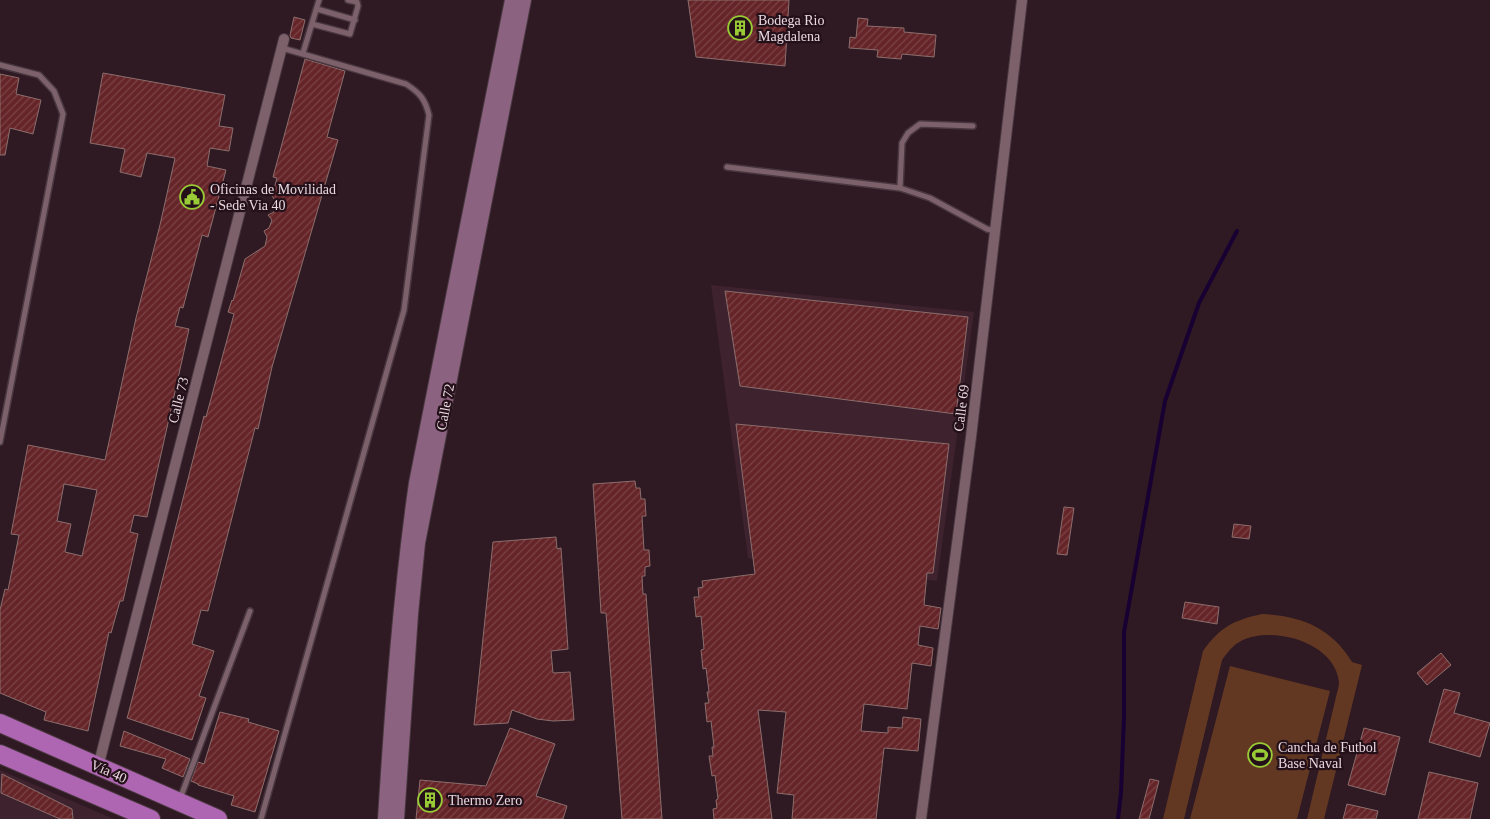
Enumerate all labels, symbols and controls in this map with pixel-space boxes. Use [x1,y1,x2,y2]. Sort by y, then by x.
place label: Bodega Rio Magdalena [758,13,825,44]
building icon: Bodega Rio Magdalena [727,15,753,41]
place label: Oficinas de Movilidad - Sede Via 40 [210,182,336,213]
public building icon: Oficinas de Movilidad - Sede Via 40 [179,184,205,210]
street label: Calle 73 [166,375,191,425]
street label: Calle 72 [434,383,457,432]
street label: Calle 69 [951,384,972,432]
place label: Cancha de Futbol Base Naval [1278,740,1377,771]
sports icon: Cancha de Futbol Base Naval [1247,742,1273,768]
street label: Vía 40 [89,757,129,786]
building icon: Thermo Zero [417,787,443,813]
place label: Thermo Zero [448,793,522,808]

